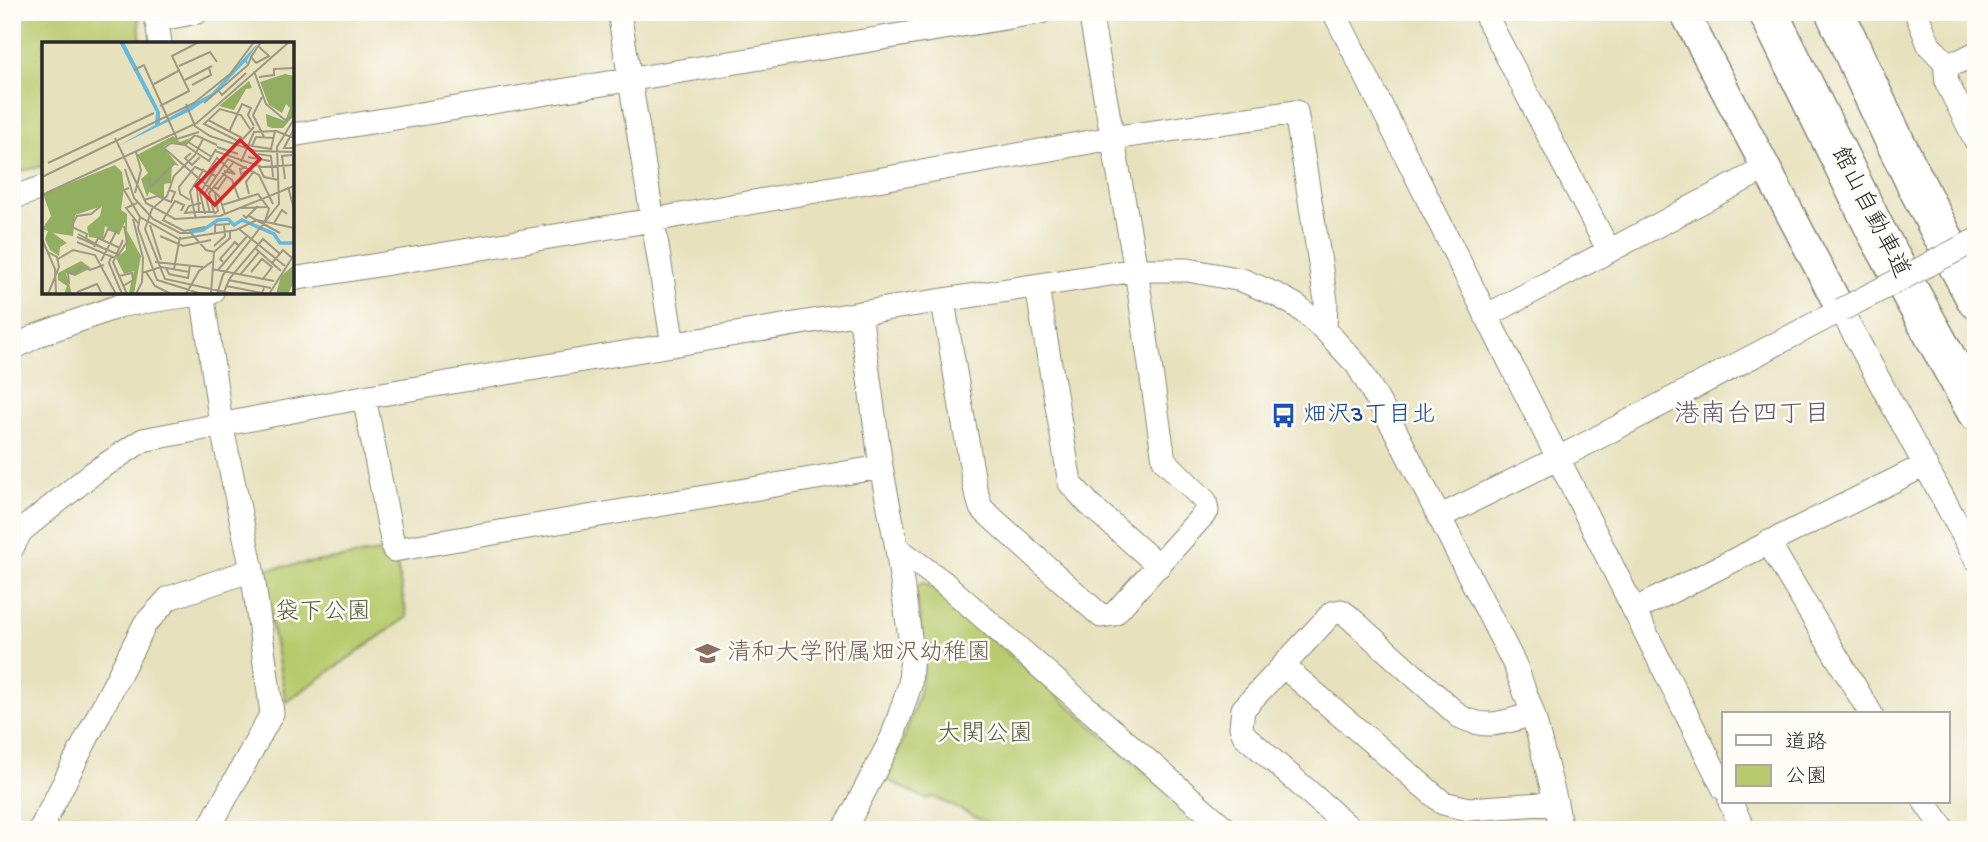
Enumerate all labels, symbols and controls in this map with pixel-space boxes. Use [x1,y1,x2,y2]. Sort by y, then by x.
inset map [42,42,294,294]
street label: 館山自動車道 [1823,142,1915,284]
district label: 港南台四丁目 [1674,399,1830,432]
bus stop icon: 畑沢3丁目北 [1269,402,1297,430]
place label: 畑沢3丁目北 [1303,402,1435,431]
park label: 袋下公園 [275,599,371,628]
place label: 清和大学附属畑沢幼稚園 [727,639,991,669]
school or university icon: 清和大学附属畑沢幼稚園 [693,640,721,668]
legend [1722,712,1950,804]
park label: 大関公園 [937,721,1033,750]
text: 道路 [1785,731,1827,757]
text: 公園 [1785,766,1827,791]

